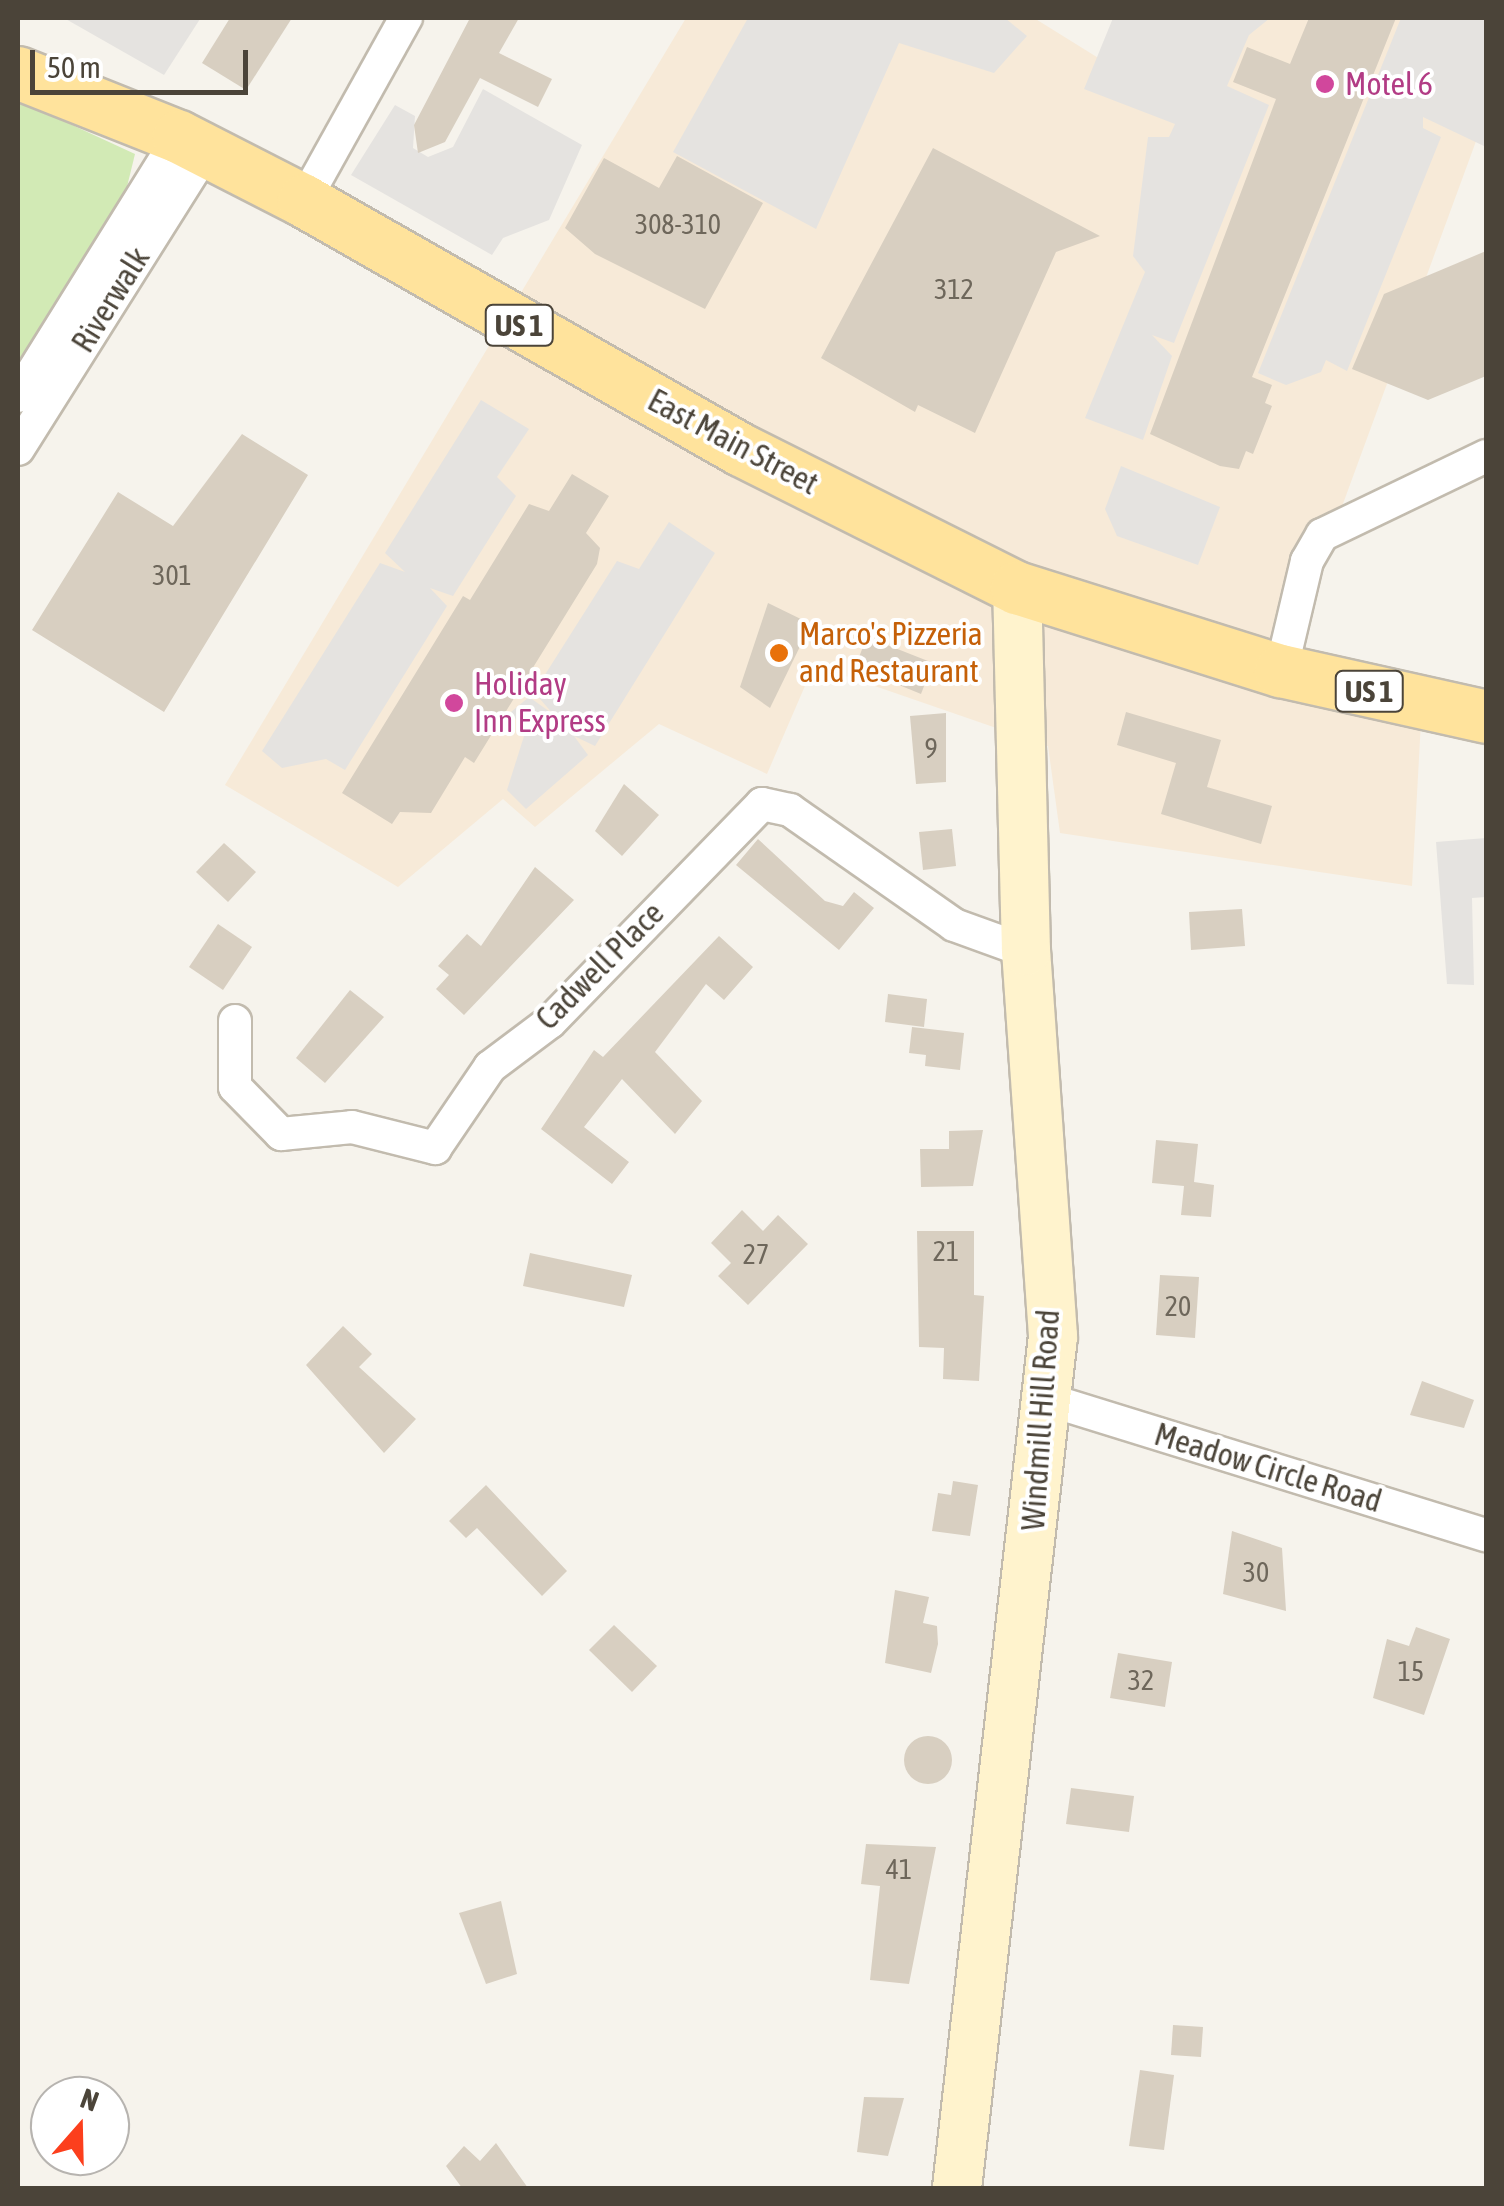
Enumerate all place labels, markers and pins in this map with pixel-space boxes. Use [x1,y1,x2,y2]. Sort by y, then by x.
place label: Motel 6 [1345,65,1433,103]
marker: Motel 6 [1314,73,1336,95]
place label: Marco's Pizzeria and Restaurant [799,616,983,691]
marker: Marco's Pizzeria and Restaurant [768,642,790,664]
place label: Holiday Inn Express [474,666,606,741]
marker: Holiday Inn Express [443,692,465,714]

